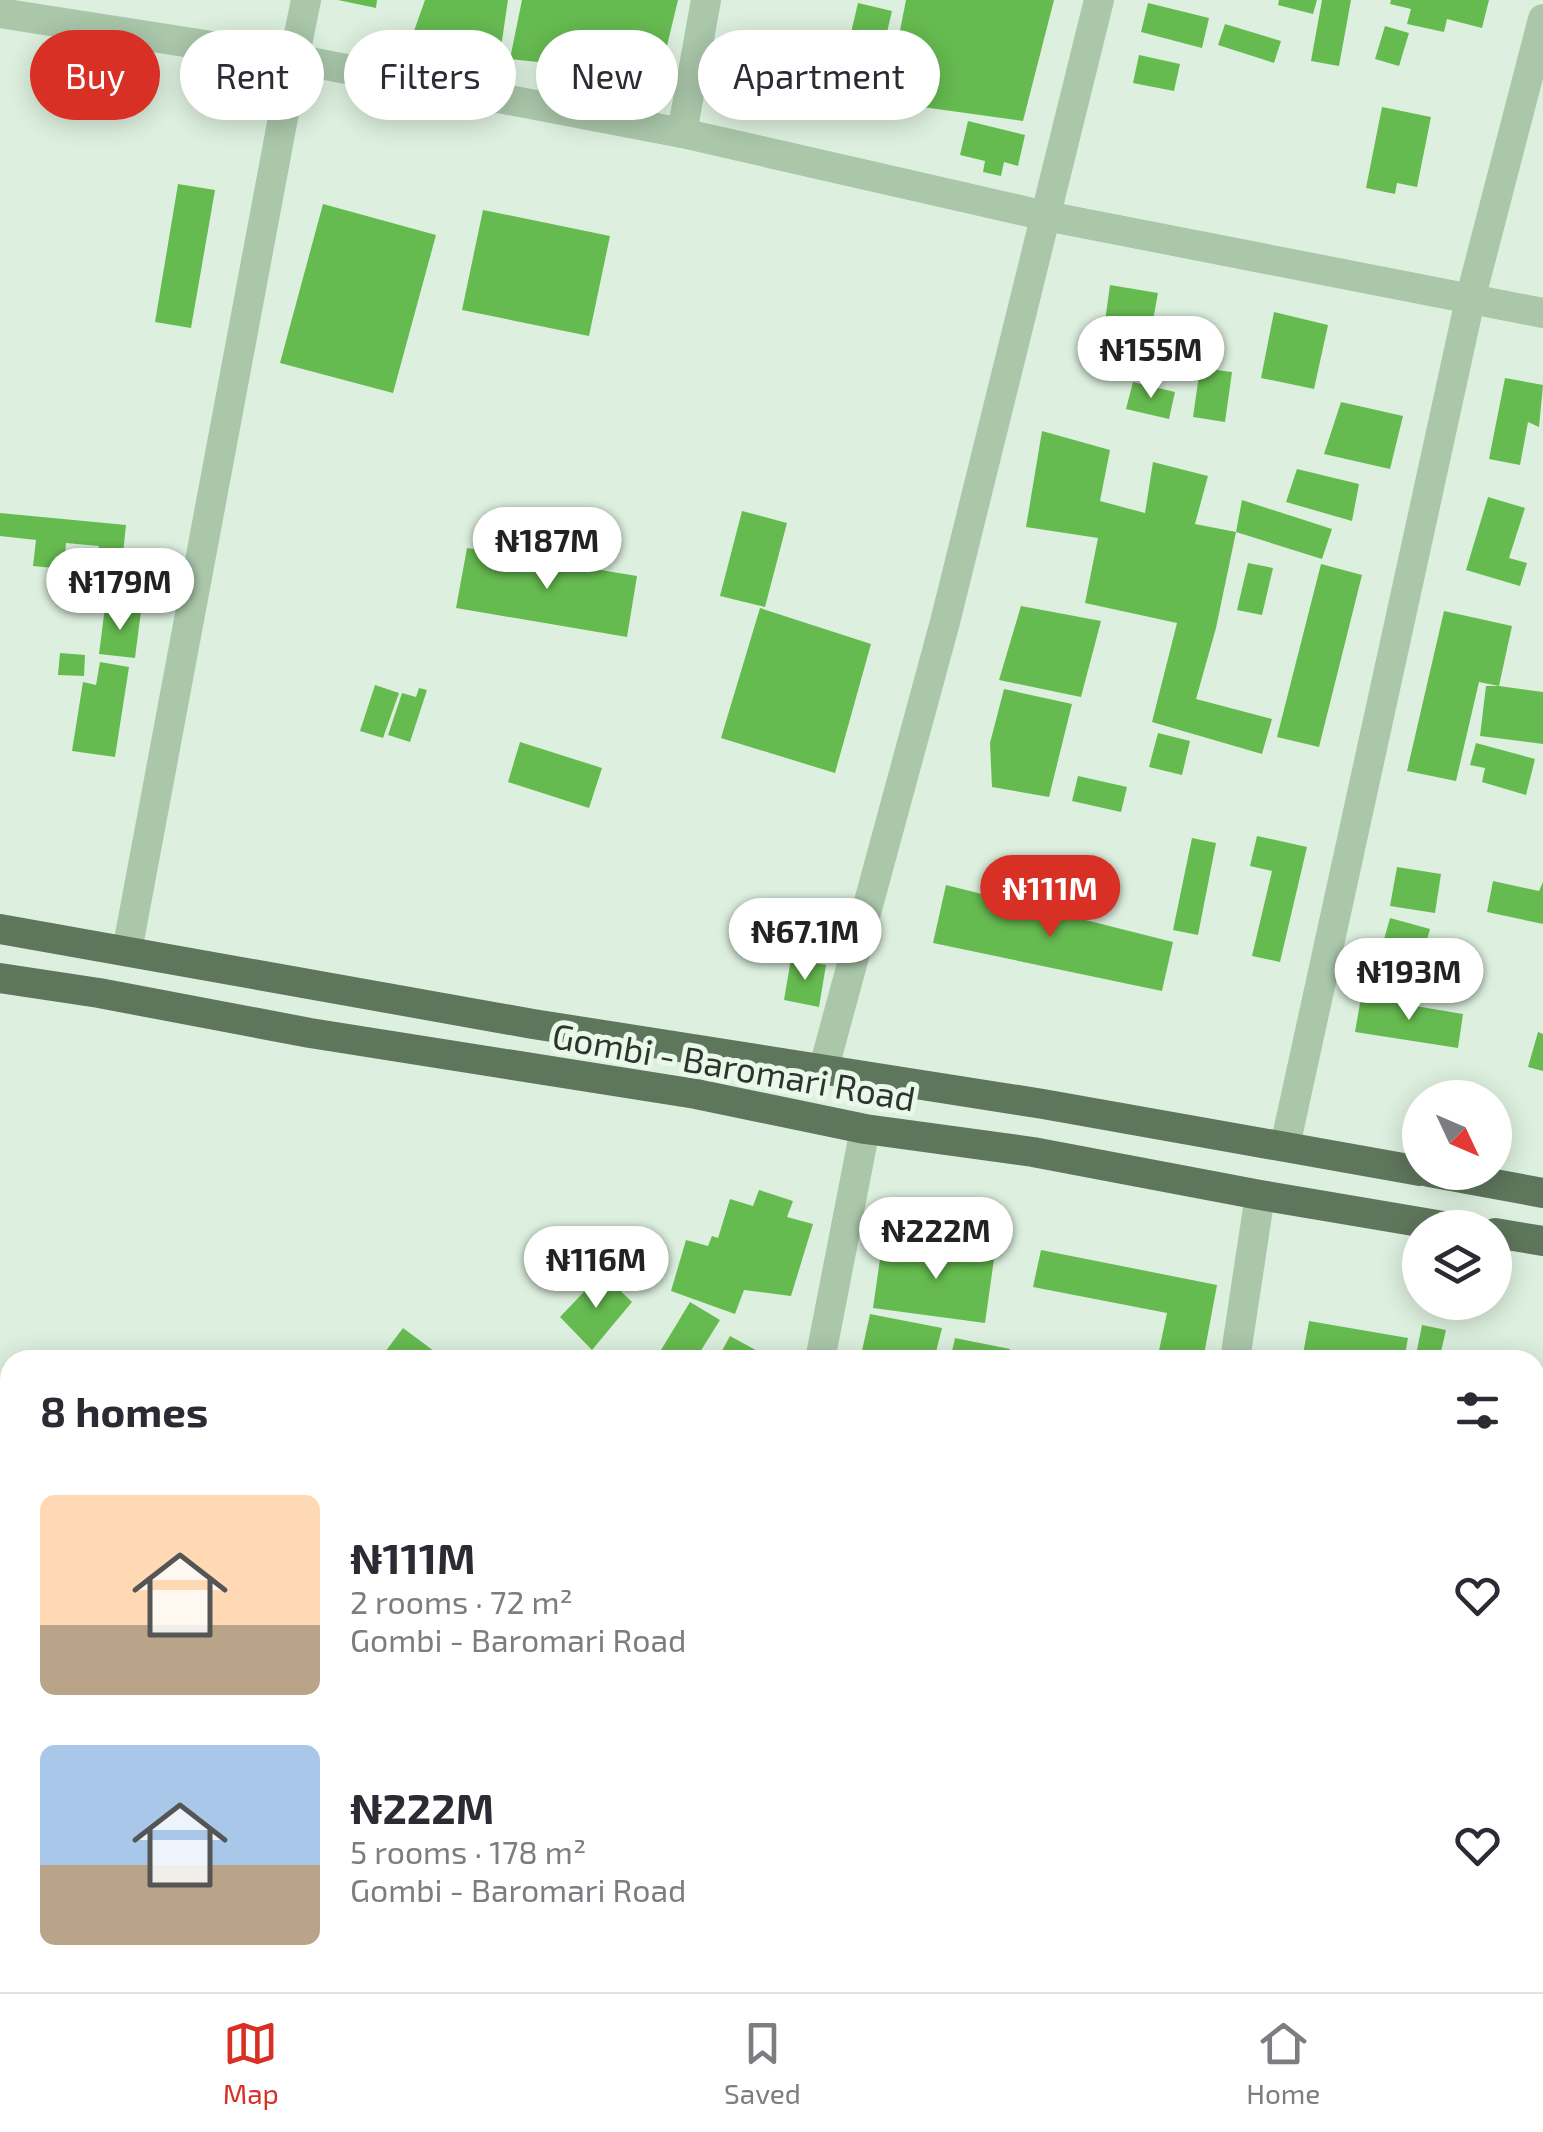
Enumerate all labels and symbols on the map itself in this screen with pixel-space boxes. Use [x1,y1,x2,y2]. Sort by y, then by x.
pin: ₦155M [1081,316,1221,401]
pin: ₦187M [477,507,617,592]
pin: ₦179M [50,548,190,633]
pin: ₦111M [980,855,1120,940]
pin: ₦67.1M [724,898,886,983]
pin: ₦193M [1339,938,1479,1023]
street label: Gombi - Baromari Road [549,1013,919,1119]
north arrow [1402,1080,1512,1190]
pin: ₦222M [866,1197,1006,1282]
pin: ₦116M [526,1226,666,1311]

